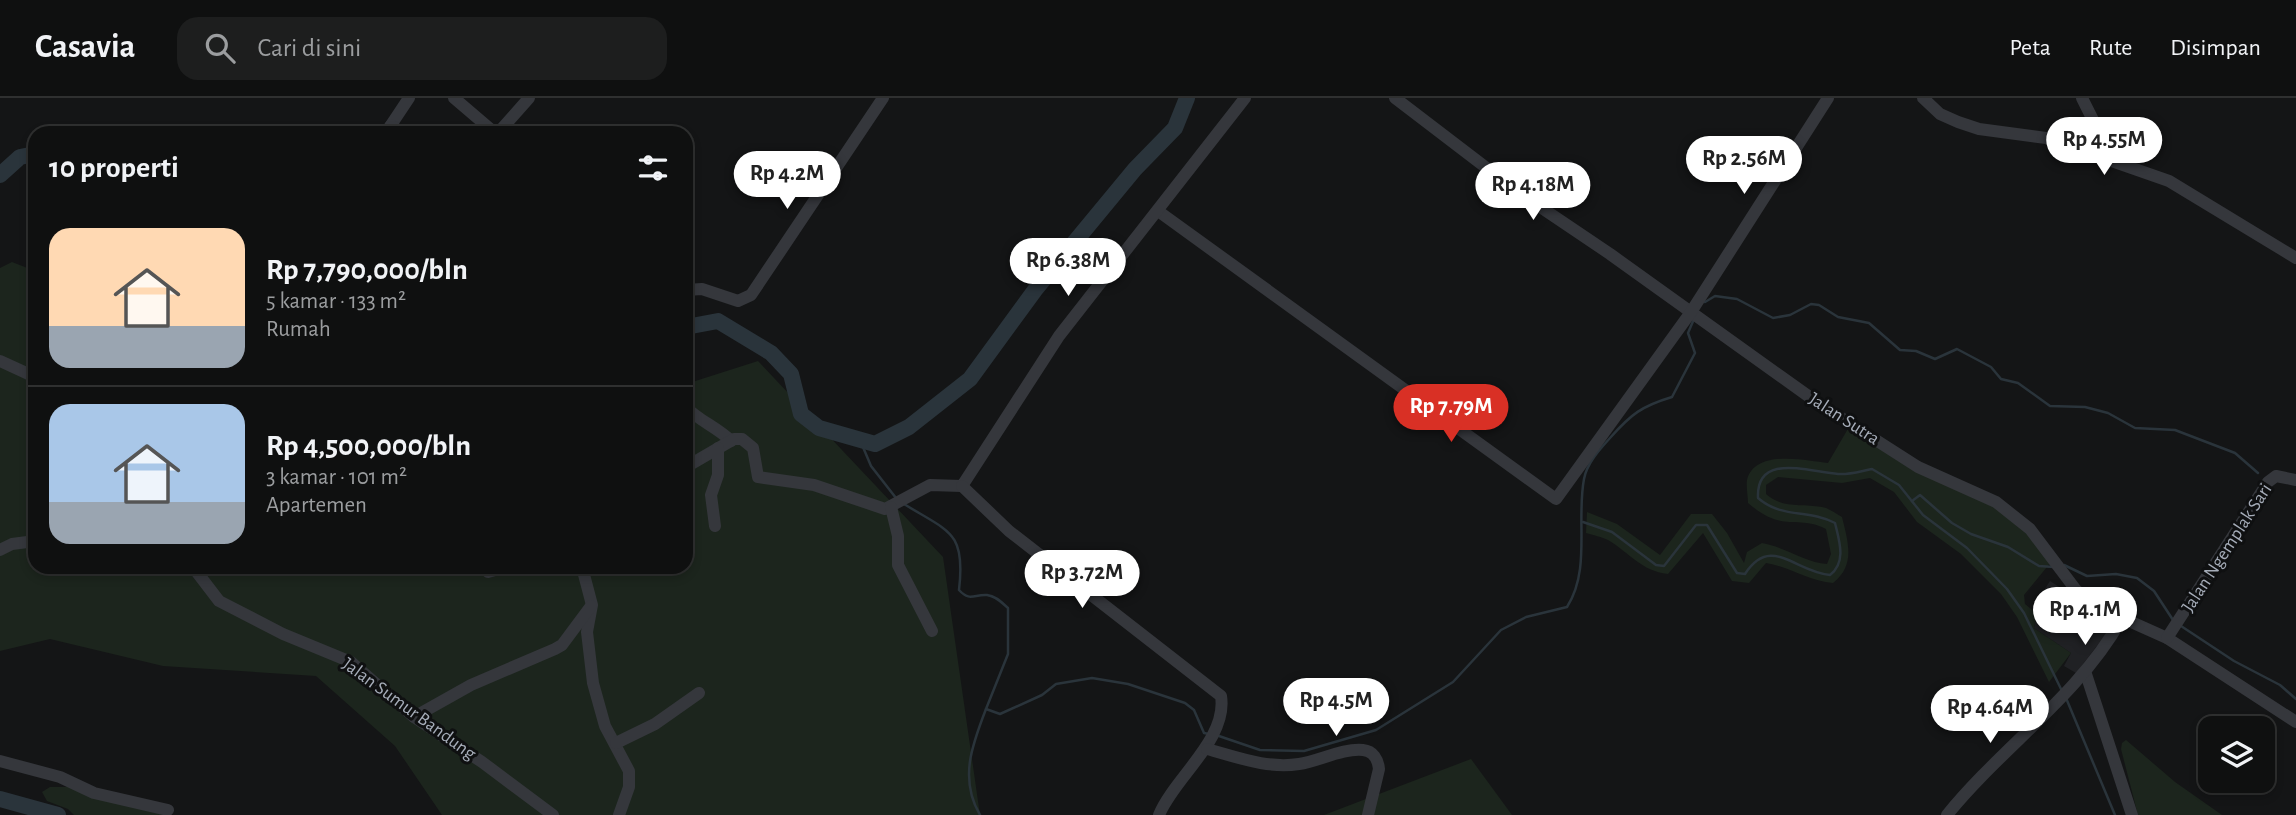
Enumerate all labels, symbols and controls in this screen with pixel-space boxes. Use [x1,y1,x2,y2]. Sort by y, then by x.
search box [177,17,667,80]
icon: search [201,29,239,67]
text: Casavia [35,31,135,64]
text: Cari di sini [257,35,361,61]
text: Peta [2010,36,2051,60]
text: Rute [2089,36,2132,60]
text: Disimpan [2170,36,2261,60]
pin: Rp 4.55M [2032,118,2176,177]
text: Rp 4.55M [2062,128,2146,151]
pin: Rp 2.56M [1672,136,1816,196]
text: Rp 2.56M [1702,147,1786,170]
icon: filters [634,149,672,187]
pin: Rp 4.2M [722,152,852,211]
text: 10 properti [49,153,179,183]
text: Rp 4.2M [750,162,824,185]
pin: Rp 4.18M [1461,162,1605,222]
text: Rp 4.18M [1491,173,1575,196]
pin: Rp 6.38M [996,238,1140,298]
text: Rp 6.38M [1026,249,1110,272]
text: Rp 7,790,000/bln [266,255,468,285]
icon: home [105,256,189,340]
text: 5 kamar · 133 m² [266,290,406,313]
text: Rumah [266,318,331,341]
pin: Rp 7.79M [1379,384,1523,444]
street label: Jalan Sutra [1805,389,1883,449]
text: Rp 7.79M [1409,395,1493,418]
text: Rp 4,500,000/bln [266,431,471,461]
icon: home [105,432,189,516]
text: 3 kamar · 101 m² [266,466,407,489]
street label: Jalan Ngemplak Sari [2178,480,2276,616]
text: Apartemen [266,494,367,517]
pin: Rp 3.72M [1010,550,1154,610]
text: Rp 3.72M [1041,561,1123,584]
pin: Rp 4.1M [2020,588,2150,647]
text: Rp 4.1M [2049,598,2121,621]
street label: Jalan Sumur Bandung [339,654,480,764]
pin: Rp 4.5M [1271,678,1401,738]
pin: Rp 4.64M [1918,686,2062,745]
text: Rp 4.5M [1299,689,1373,712]
text: Rp 4.64M [1947,696,2033,719]
map controls [2198,716,2275,793]
button: layers [2198,716,2275,793]

